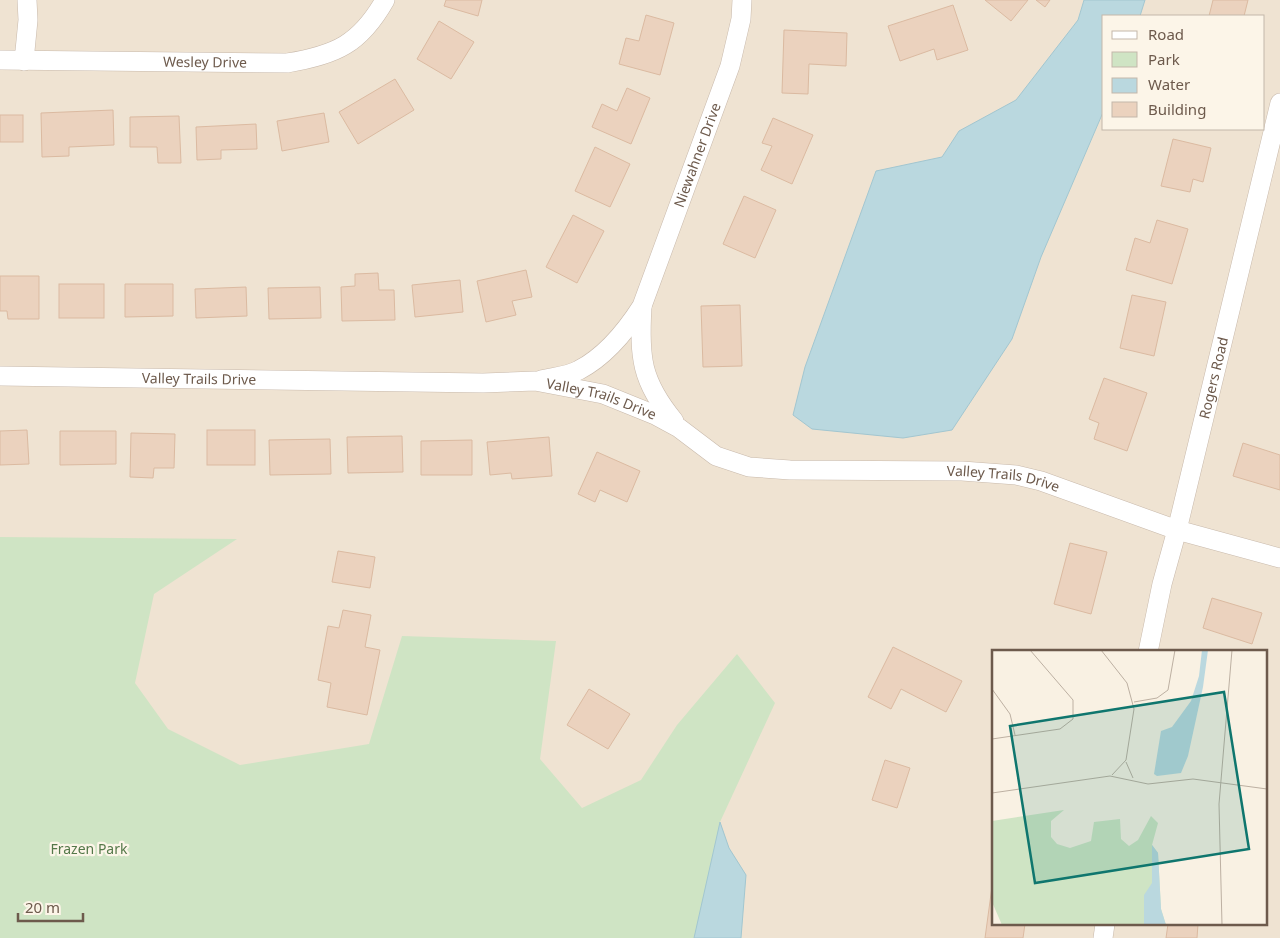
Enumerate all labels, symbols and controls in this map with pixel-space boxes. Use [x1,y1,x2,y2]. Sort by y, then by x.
legend [1102,15,1265,130]
text: Road [1148,24,1184,44]
text: Park [1148,49,1180,69]
street label: Wesley Drive [163,52,247,72]
text: Water [1148,74,1190,94]
text: Building [1148,99,1206,119]
street label: Niewahner Drive [669,100,725,210]
street label: Rogers Road [1194,335,1232,421]
street label: Valley Trails Drive [142,368,256,389]
street label: Valley Trails Drive [545,373,660,424]
street label: Valley Trails Drive [947,461,1063,496]
inset map [992,650,1268,926]
park label: Frazen Park [51,839,128,858]
scale bar [18,890,82,922]
text: 20 m [25,897,60,917]

